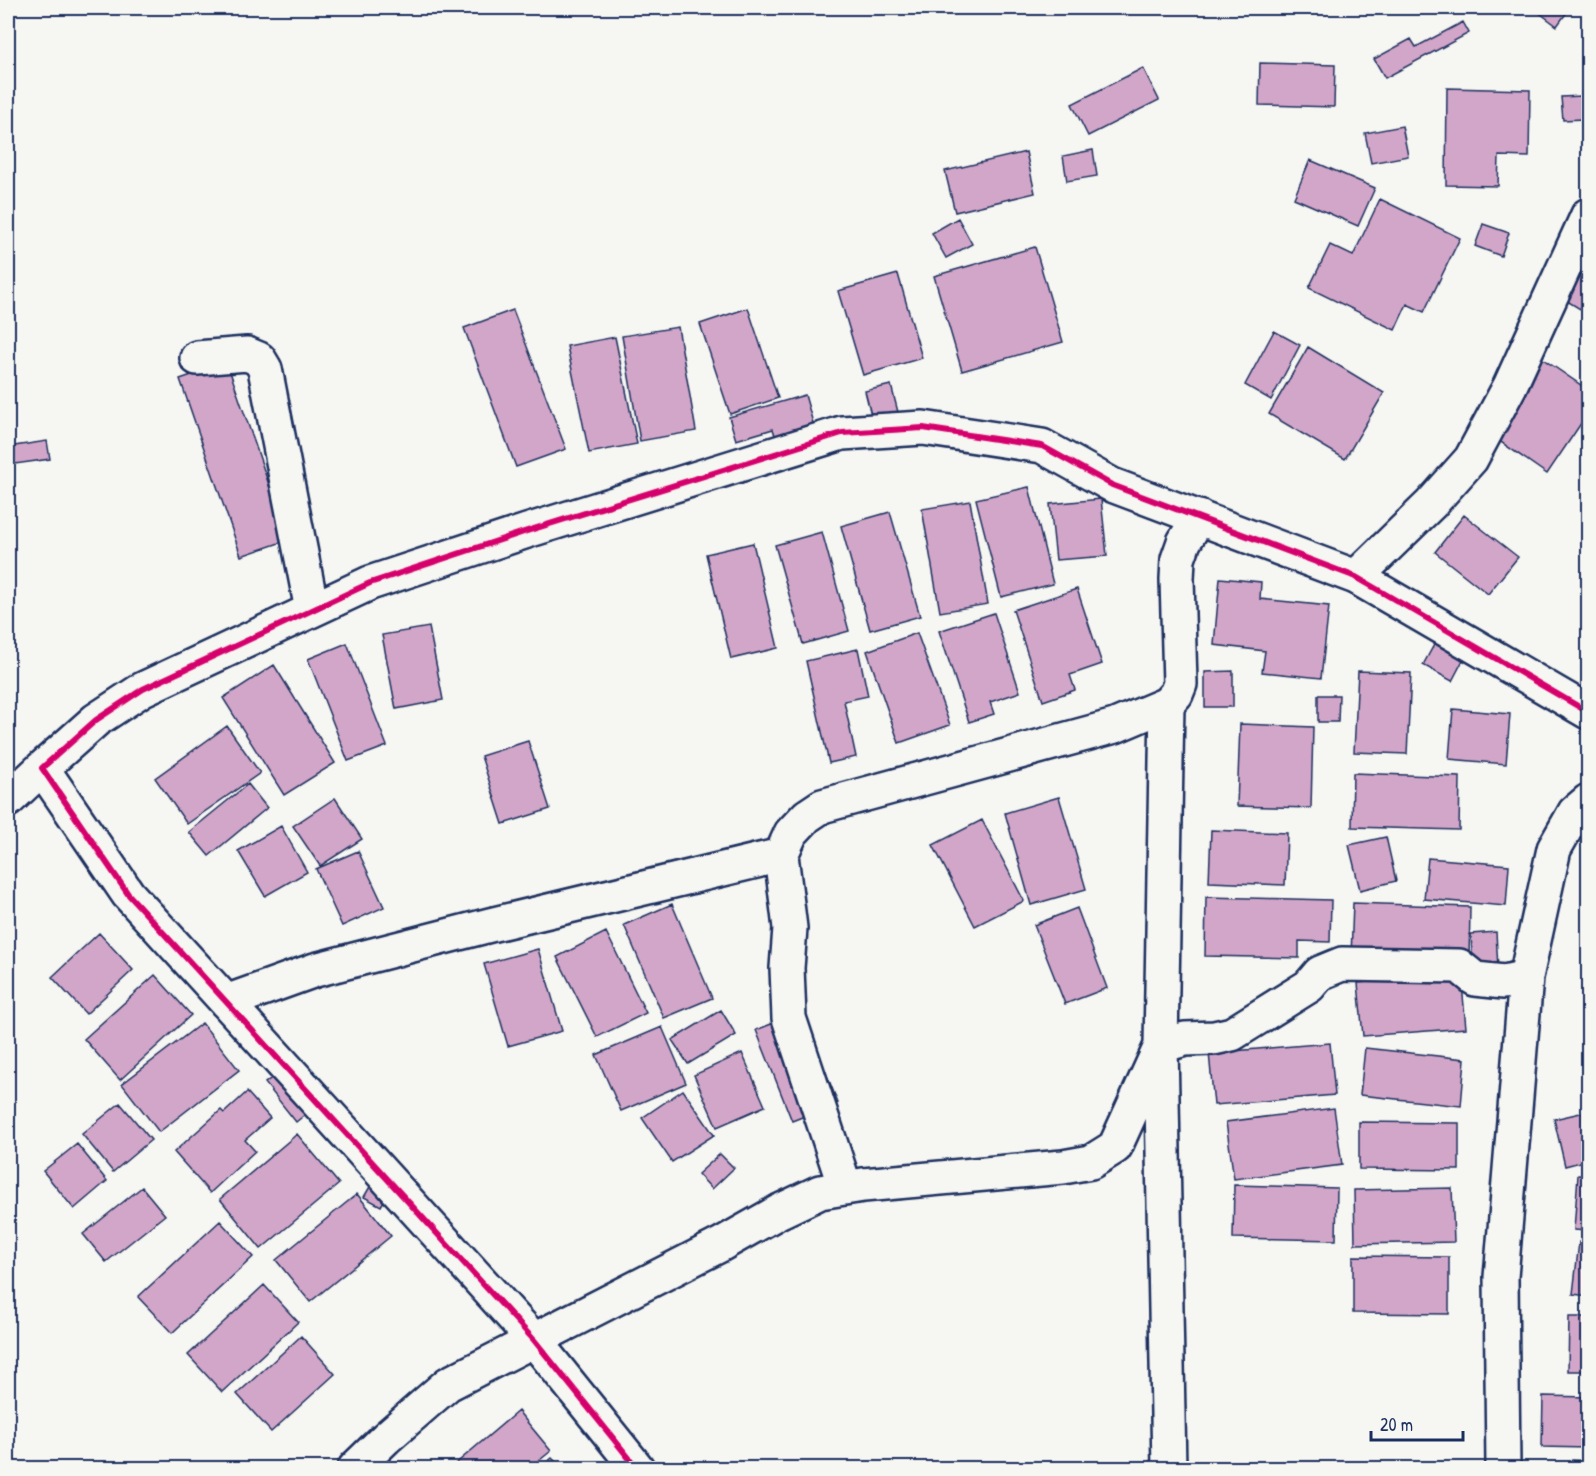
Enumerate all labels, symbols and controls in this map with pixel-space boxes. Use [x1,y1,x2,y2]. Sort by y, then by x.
scale bar [1371,1404,1462,1442]
text: 20 m [1380,1412,1413,1437]

